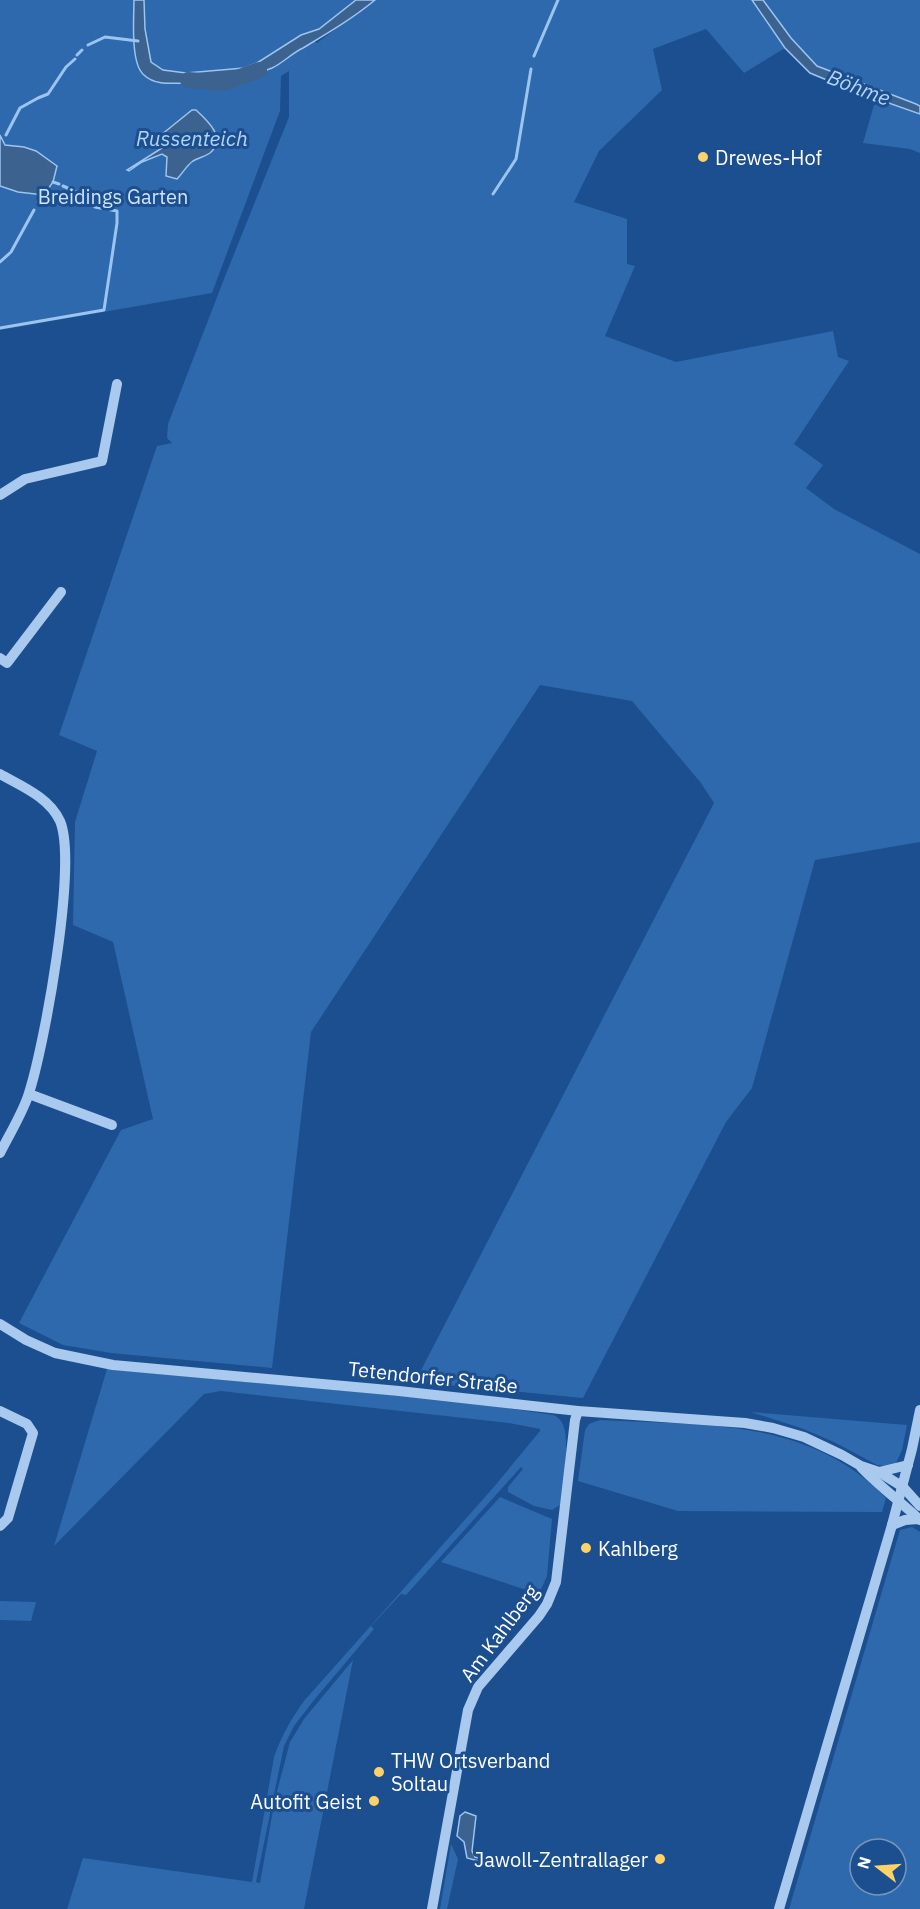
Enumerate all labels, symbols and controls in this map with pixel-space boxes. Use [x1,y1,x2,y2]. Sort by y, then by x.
water label: Böhme [824,62,895,112]
water label: Russenteich [136,124,248,152]
place label: Drewes-Hof [715,144,823,171]
marker: Drewes-Hof [696,150,710,164]
park label: Breidings Garten [38,183,188,210]
street label: Tetendorfer Straße [347,1355,519,1399]
place label: Kahlberg [598,1535,678,1562]
marker: Kahlberg [579,1541,593,1555]
street label: Am Kahlberg [454,1579,545,1687]
place label: THW Ortsverband Soltau [391,1747,550,1797]
marker: THW Ortsverband Soltau [372,1765,386,1779]
place label: Autofit Geist [250,1788,362,1815]
marker: Autofit Geist [367,1794,381,1808]
north arrow [848,1837,908,1897]
place label: Jawoll-Zentrallager [474,1846,648,1873]
marker: Jawoll-Zentrallager [653,1852,667,1866]
text: N [852,1854,875,1871]

